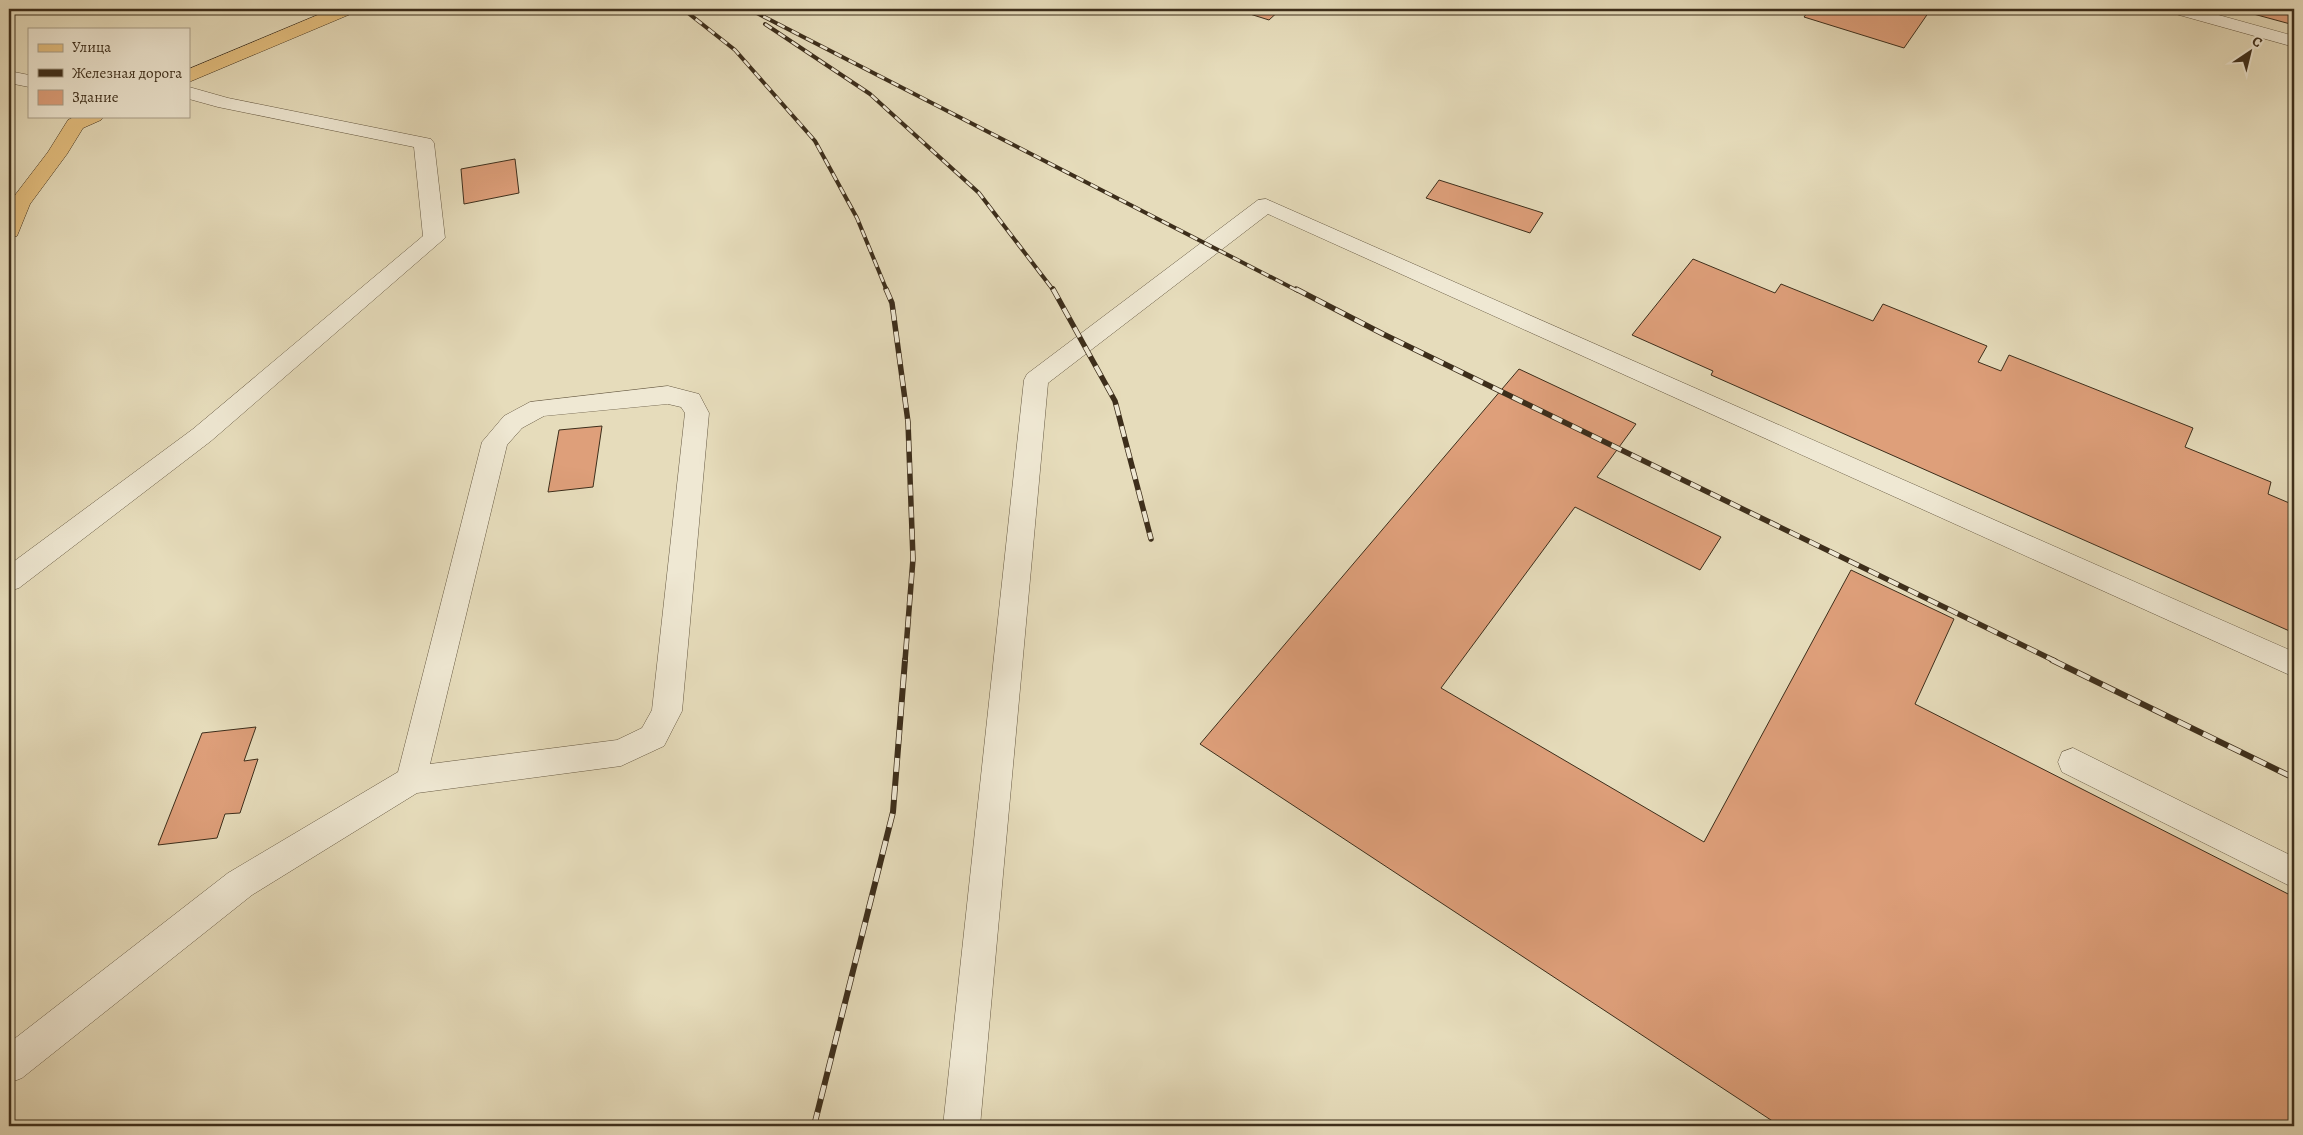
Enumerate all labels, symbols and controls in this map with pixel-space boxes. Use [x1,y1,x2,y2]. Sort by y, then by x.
legend [28,28,190,118]
north arrow [2226,28,2276,78]
text: С [2248,32,2266,52]
text: Улица [72,37,111,57]
text: Железная дорога [72,63,182,83]
text: Здание [72,87,119,107]

